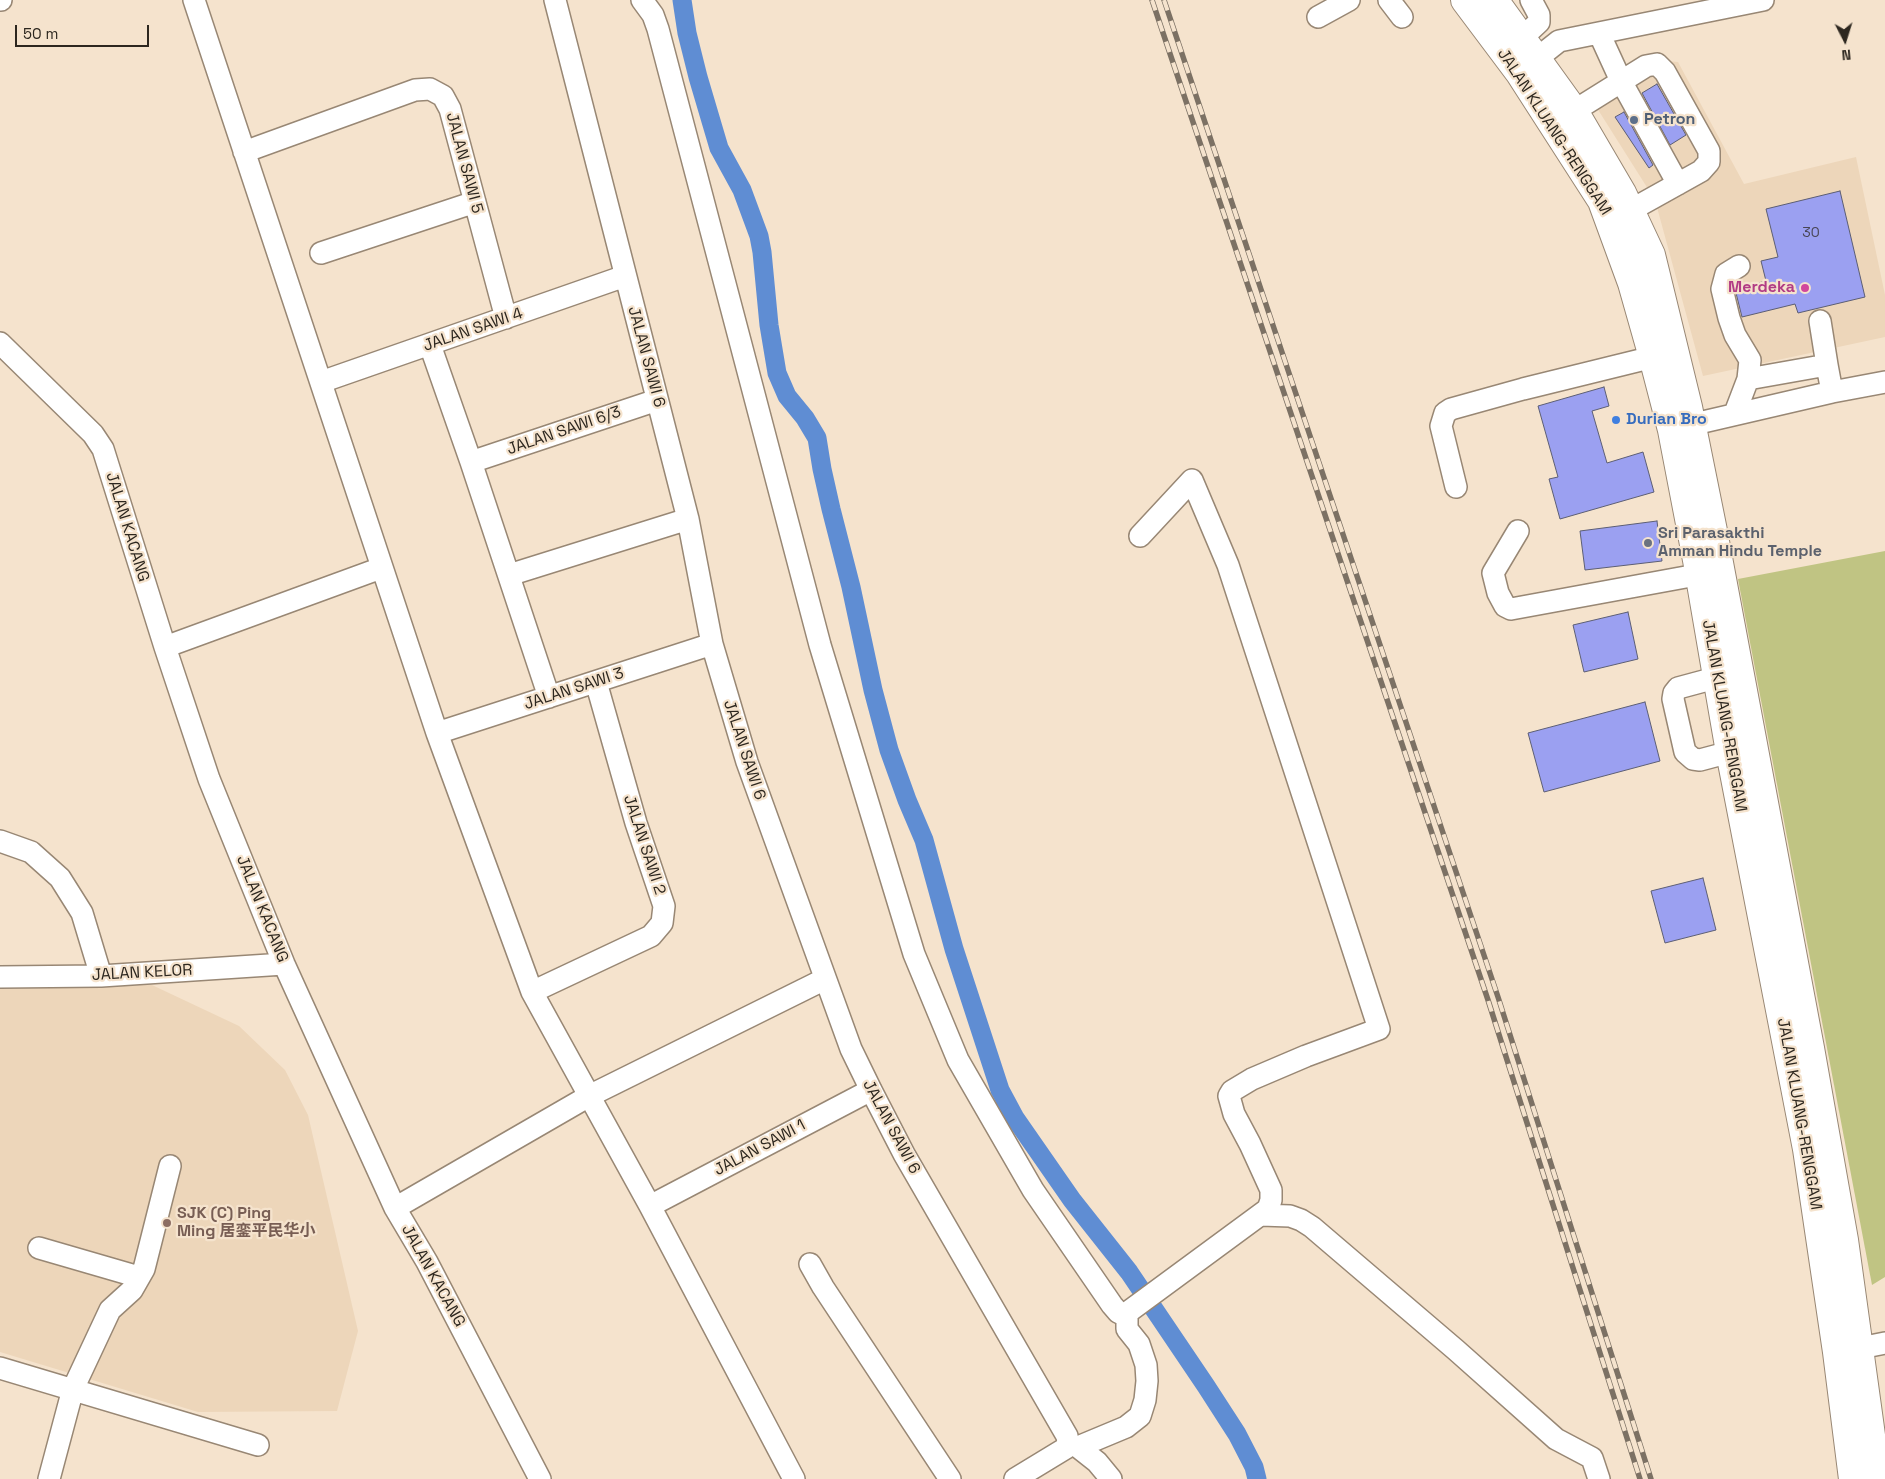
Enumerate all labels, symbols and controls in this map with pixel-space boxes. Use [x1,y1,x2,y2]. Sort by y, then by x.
scale bar [18,15,151,47]
north arrow [1820,15,1870,65]
text: 50 m [23,24,58,43]
street label: JALAN KLUANG-RENGGAM [1493,45,1615,219]
text: N [1841,46,1852,64]
street label: JALAN SAWI 5 [441,110,487,216]
place label: Petron [1644,110,1695,130]
marker: Petron [1628,114,1640,126]
house number: 30 [1802,225,1820,241]
place label: Merdeka [1728,278,1795,298]
marker: Merdeka [1799,282,1811,294]
street label: JALAN SAWI 4 [421,304,525,356]
street label: JALAN SAWI 6 [623,304,669,410]
street label: JALAN SAWI 6/3 [504,402,624,460]
place label: Durian Bro [1626,410,1707,430]
marker: Durian Bro [1610,414,1622,426]
street label: JALAN KACANG [101,470,153,584]
place label: Sri Parasakthi Amman Hindu Temple [1658,524,1822,562]
marker: Sri Parasakthi Amman Hindu Temple [1642,537,1654,549]
street label: JALAN KLUANG-RENGGAM [1698,618,1750,814]
street label: JALAN SAWI 3 [522,664,626,714]
street label: JALAN SAWI 6 [719,698,769,802]
street label: JALAN SAWI 2 [619,793,669,897]
street label: JALAN KACANG [232,853,292,965]
street label: JALAN KELOR [91,961,193,985]
street label: JALAN KLUANG-RENGGAM [1773,1016,1825,1212]
street label: JALAN SAWI 6 [858,1077,924,1177]
street label: JALAN SAWI 1 [711,1116,809,1180]
place label: SJK (C) Ping Ming 居銮平民华小 [177,1204,315,1242]
marker: SJK (C) Ping Ming 居銮平民华小 [161,1217,173,1229]
street label: JALAN KACANG [397,1222,469,1330]

